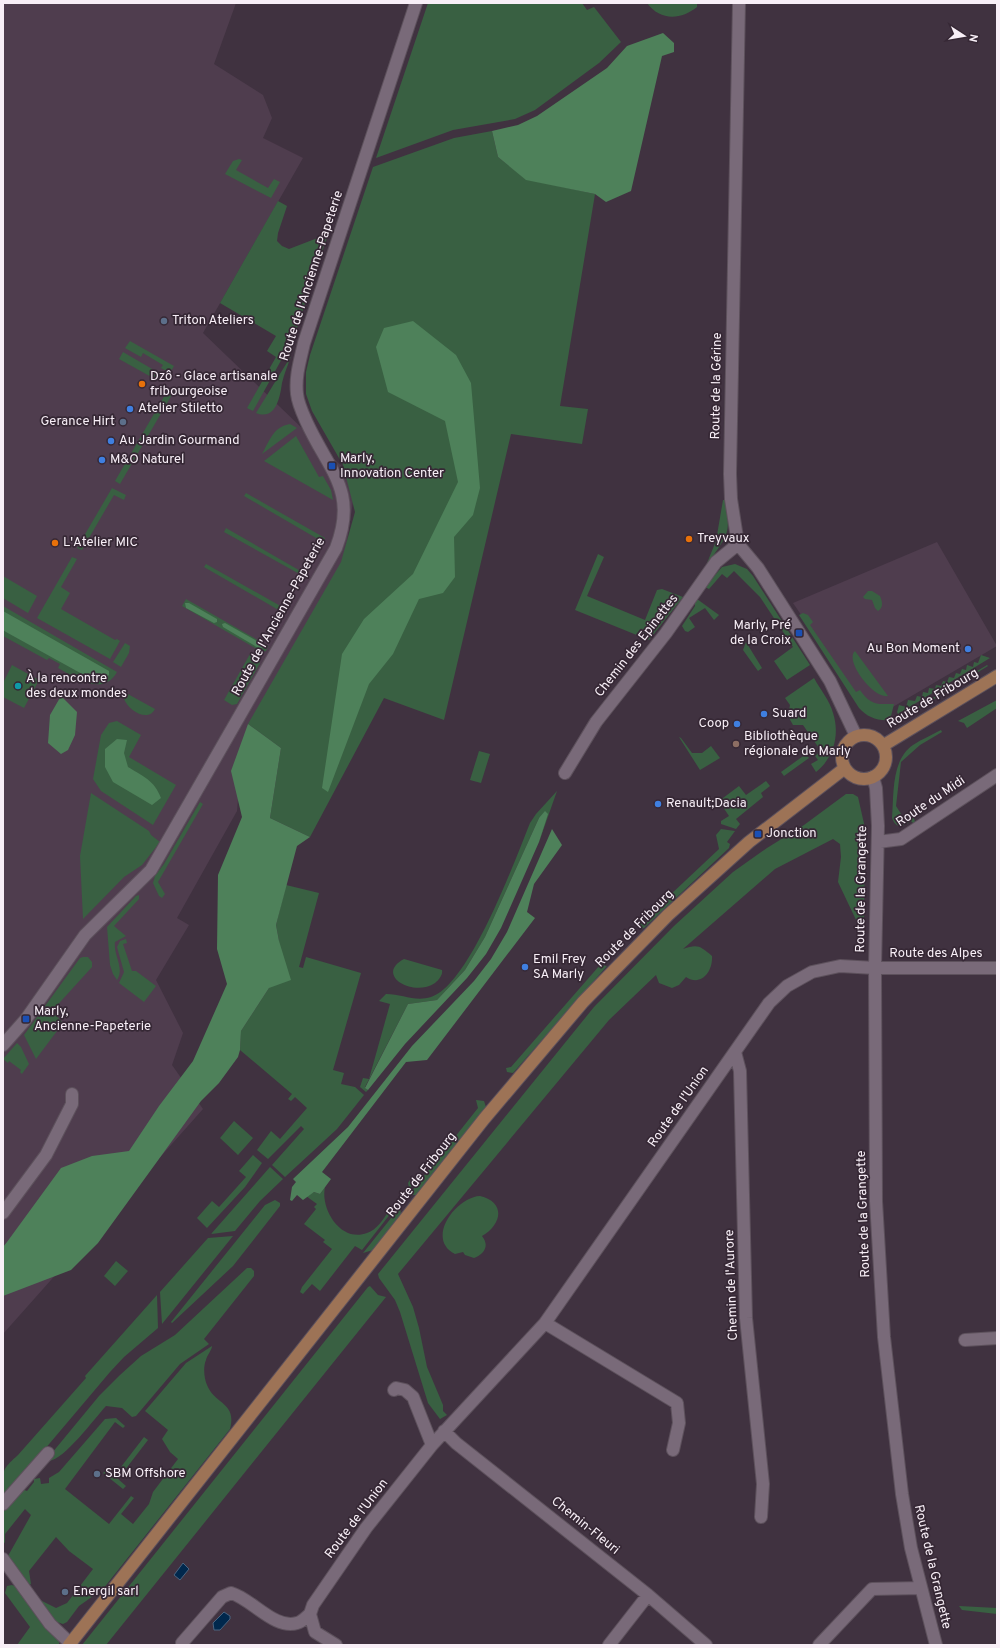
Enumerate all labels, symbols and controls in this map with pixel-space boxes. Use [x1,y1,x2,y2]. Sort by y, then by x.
north arrow [944,16,984,56]
text: N [965,33,980,43]
street label: Route de l'Ancienne-Papeterie [277,189,347,363]
place label: Triton Ateliers [172,313,254,329]
marker: Triton Ateliers [159,316,169,326]
street label: Route de la Gérine [708,332,726,440]
place label: Dzô - Glace artisanale fribourgeoise [150,369,277,400]
marker: Dzô - Glace artisanale fribourgeoise [137,379,147,389]
place label: Atelier Stiletto [138,401,223,417]
marker: Atelier Stiletto [125,404,135,414]
place label: Gerance Hirt [40,414,115,430]
marker: Gerance Hirt [118,417,128,427]
place label: Au Jardin Gourmand [119,433,239,449]
marker: Au Jardin Gourmand [106,436,116,446]
place label: Marly, Innovation Center [340,451,444,482]
place label: M&O Naturel [110,452,184,468]
marker: M&O Naturel [97,455,107,465]
marker: Marly, Innovation Center [327,461,337,471]
place label: Treyvaux [697,531,750,547]
marker: Treyvaux [684,534,694,544]
place label: L'Atelier MIC [63,535,138,551]
street label: Route de l'Ancienne-Papeterie [229,535,329,699]
marker: L'Atelier MIC [50,538,60,548]
street label: Chemin des Epinettes [592,591,682,701]
place label: Marly, Pré de la Croix [730,618,791,649]
marker: Marly, Pré de la Croix [794,628,804,638]
place label: Au Bon Moment [867,641,960,657]
marker: Au Bon Moment [963,644,973,654]
street label: Route de Fribourg [884,665,982,733]
place label: À la rencontre des deux mondes [26,669,127,702]
marker: À la rencontre des deux mondes [13,681,23,691]
place label: Suard [772,706,806,722]
marker: Suard [759,709,769,719]
place label: Coop [699,716,729,732]
marker: Coop [732,719,742,729]
place label: Bibliothèque régionale de Marly [744,729,851,760]
marker: Bibliothèque régionale de Marly [731,739,741,749]
street label: Route du Midi [893,773,969,831]
place label: Renault;Dacia [666,796,747,812]
marker: Renault;Dacia [653,799,663,809]
street label: Route de la Grangette [853,825,871,953]
place label: Jonction [766,826,817,842]
marker: Jonction [753,829,763,839]
street label: Route de Fribourg [593,887,677,971]
street label: Route des Alpes [889,946,983,962]
place label: Emil Frey SA Marly [533,952,586,983]
marker: Emil Frey SA Marly [520,962,530,972]
place label: Marly, Ancienne-Papeterie [34,1004,151,1035]
marker: Marly, Ancienne-Papeterie [21,1014,31,1024]
street label: Route de l'Union [645,1063,713,1151]
street label: Route de Fribourg [384,1129,460,1221]
street label: Route de la Grangette [854,1150,874,1278]
street label: Chemin de l'Aurore [722,1229,742,1341]
place label: SBM Offshore [105,1466,186,1482]
marker: SBM Offshore [92,1469,102,1479]
street label: Route de l'Union [322,1476,392,1562]
street label: Chemin-Fleuri [548,1494,622,1558]
street label: Route de la Grangette [910,1503,954,1631]
place label: Energil sarl [73,1584,139,1600]
marker: Energil sarl [60,1587,70,1597]

